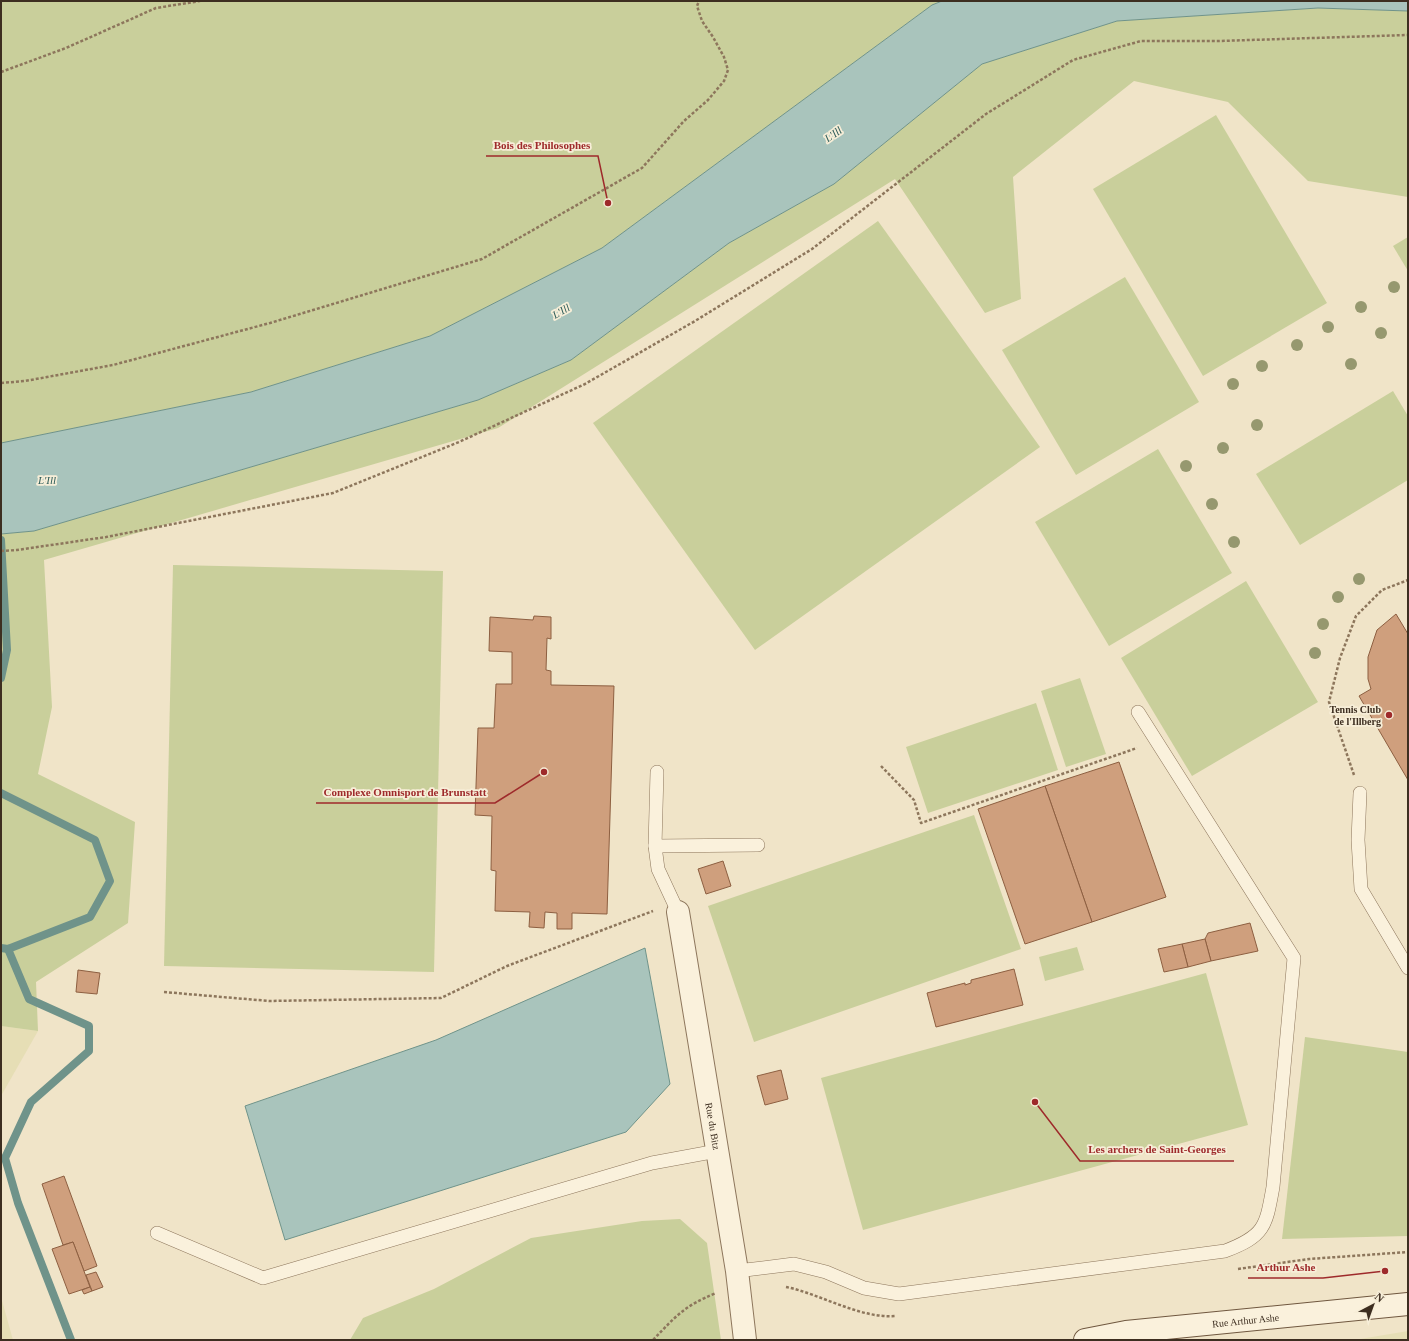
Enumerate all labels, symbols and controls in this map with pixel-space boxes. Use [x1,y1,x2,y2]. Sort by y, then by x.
water label: L'Ill [821,124,844,145]
callout: Bois des Philosophes [486,133,598,156]
text: Bois des Philosophes [494,139,591,151]
water label: L'Ill [549,301,572,321]
water label: L'Ill [37,474,56,486]
place label: Tennis Club de l'Illberg [1329,704,1381,727]
marker: Tennis Club de l'Illberg [1384,710,1394,720]
callout: Complexe Omnisport de Brunstatt [316,780,495,803]
text: Complexe Omnisport de Brunstatt [324,786,487,798]
street label: Rue du Bitz [703,1102,722,1151]
callout: Les archers de Saint-Georges [1080,1138,1234,1161]
text: Les archers de Saint-Georges [1088,1143,1227,1155]
callout: Arthur Ashe [1248,1255,1323,1278]
text: Arthur Ashe [1257,1261,1316,1273]
north arrow [1353,1285,1393,1325]
text: N [1373,1290,1387,1305]
street label: Rue Arthur Ashe [1212,1312,1280,1329]

